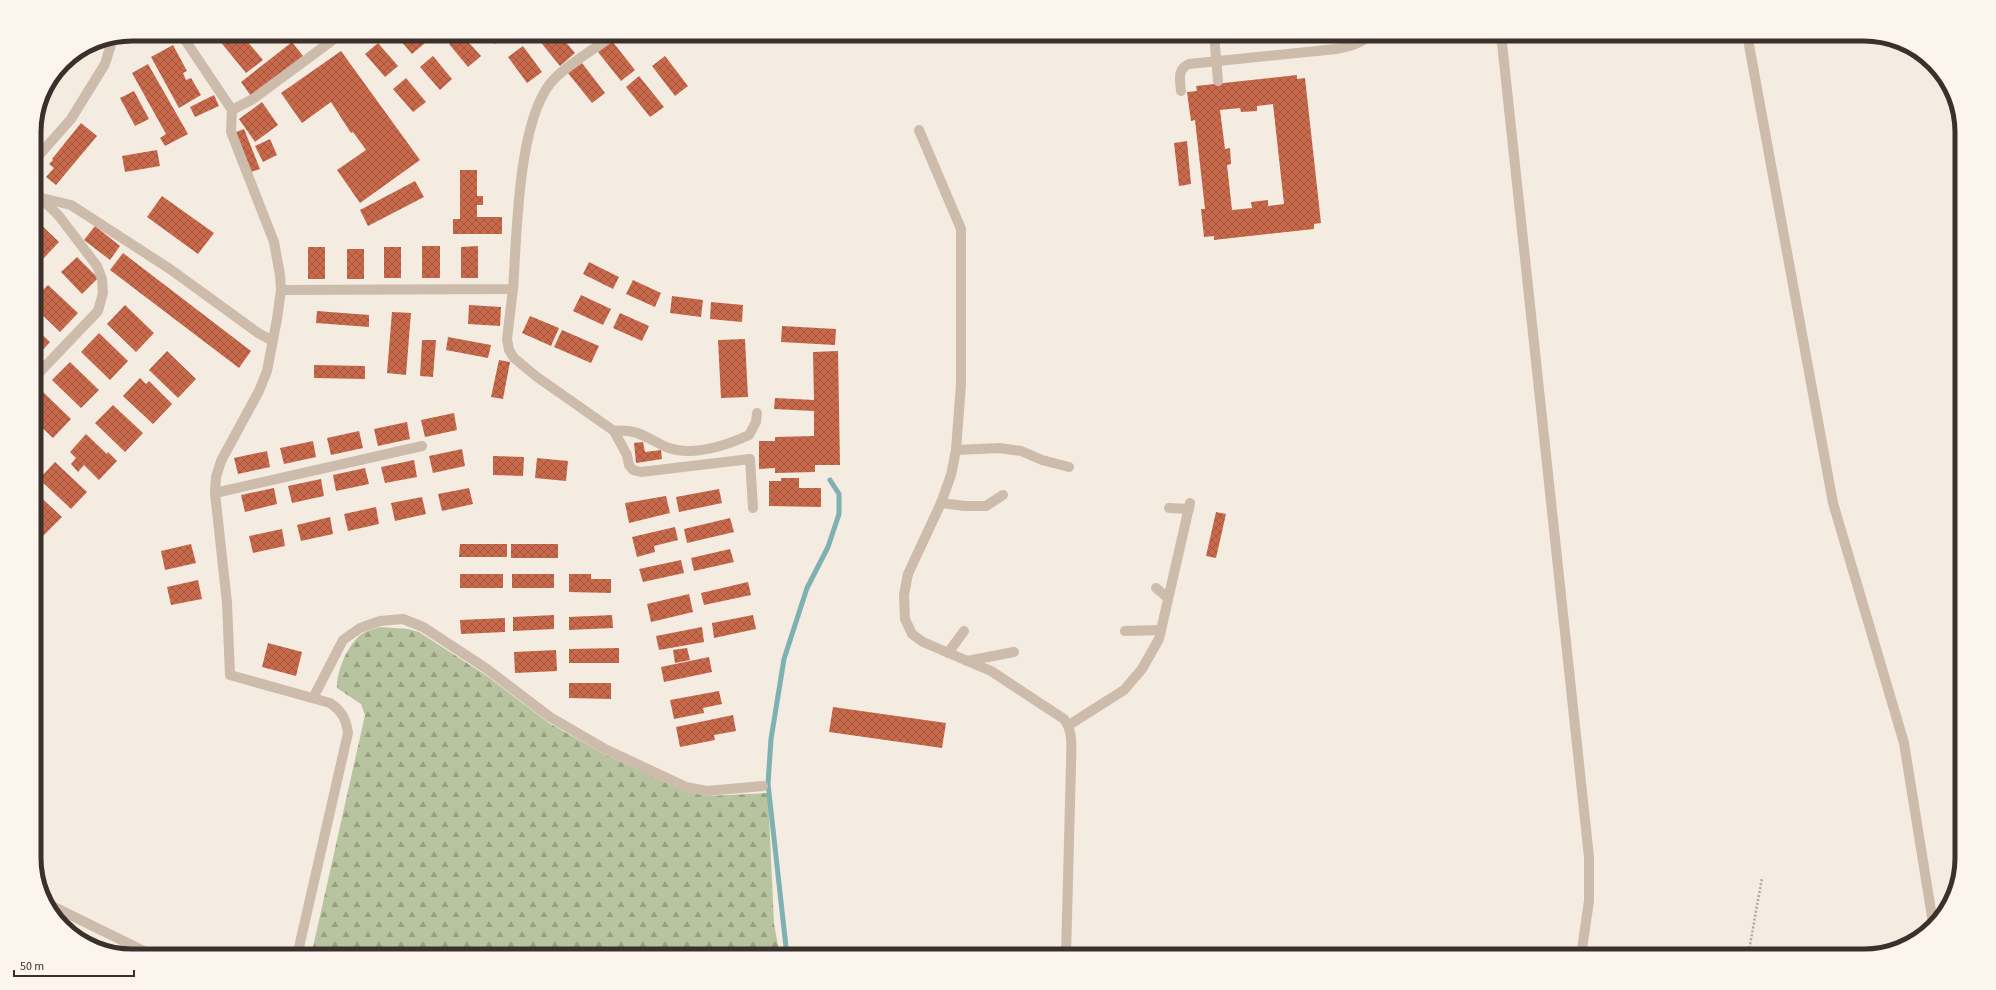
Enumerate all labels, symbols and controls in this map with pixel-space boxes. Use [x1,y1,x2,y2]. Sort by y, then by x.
scale bar [14,952,134,978]
text: 50 m [20,958,44,975]

